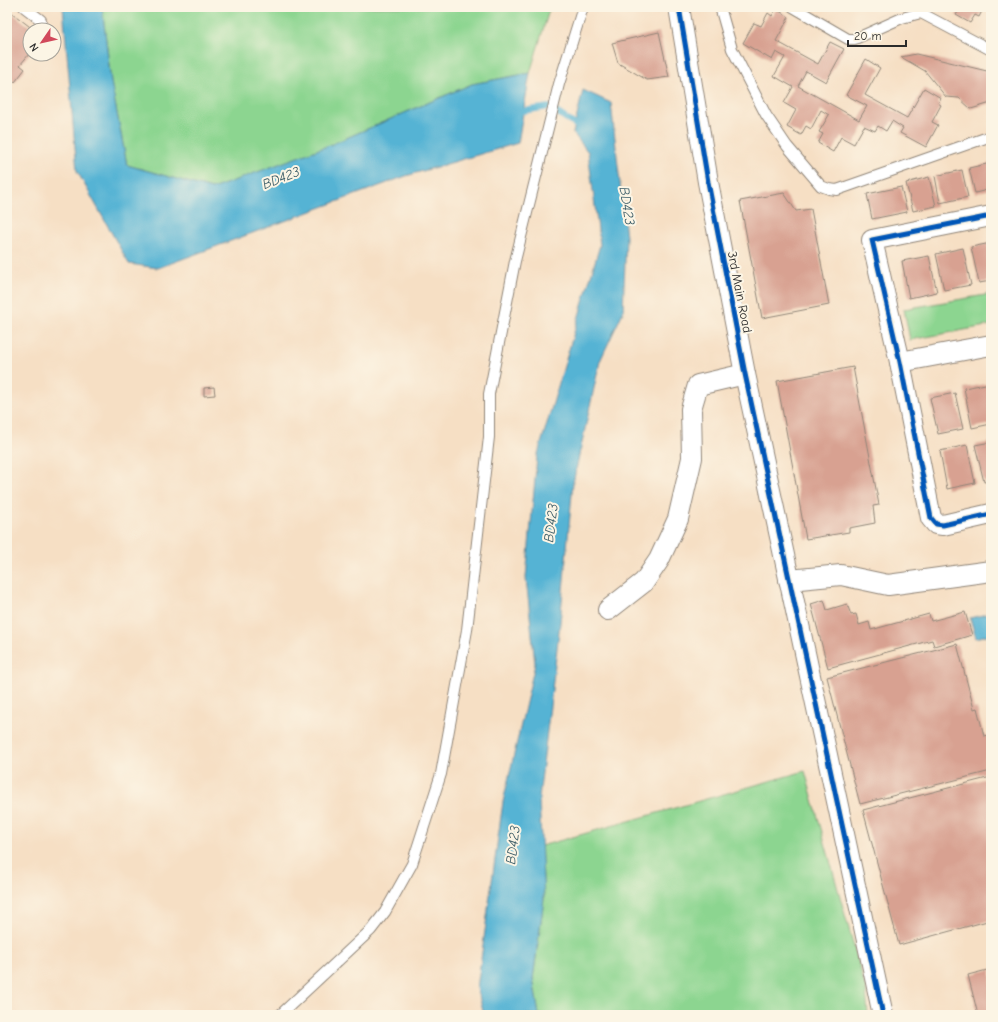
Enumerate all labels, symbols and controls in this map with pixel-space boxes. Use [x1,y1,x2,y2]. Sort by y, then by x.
north arrow [22,22,62,62]
scale bar [848,22,906,48]
text: 20 m [854,29,882,43]
text: N [27,41,42,54]
water label: BD423 [260,163,302,193]
water label: BD423 [616,186,638,226]
street label: 3rd Main Road [725,250,755,334]
water label: BD423 [540,503,562,543]
water label: BD423 [502,825,524,865]

